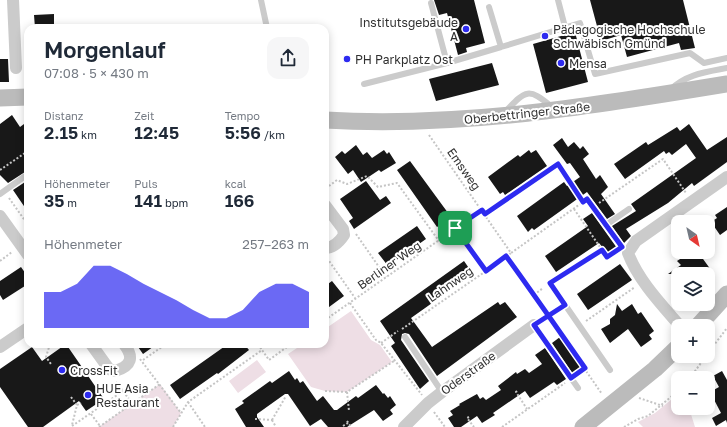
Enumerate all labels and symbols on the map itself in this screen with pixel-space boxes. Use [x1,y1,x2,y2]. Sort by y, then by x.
place label: Institutsgebäude A [359,15,458,44]
place label: Pädagogische Hochschule Schwäbisch Gmünd [553,22,706,51]
marker: Institutsgebäude A [461,24,471,34]
marker: Pädagogische Hochschule Schwäbisch Gmünd [540,31,550,41]
place label: PH Parkplatz Ost [355,52,453,67]
marker: PH Parkplatz Ost [342,54,352,64]
place label: Mensa [569,56,607,71]
marker: Mensa [556,58,566,68]
street label: Oberbettringer Straße [463,99,591,127]
street label: Emsweg [444,145,484,193]
pin [438,211,472,245]
north arrow [671,215,715,259]
street label: Berliner Weg [354,238,424,292]
street label: Lahnweg [424,263,476,305]
street label: Oderstraße [438,348,498,398]
place label: CrossFit [70,363,118,378]
marker: CrossFit [57,365,67,375]
place label: HUE Asia Restaurant [96,381,160,410]
marker: HUE Asia Restaurant [83,390,93,400]

